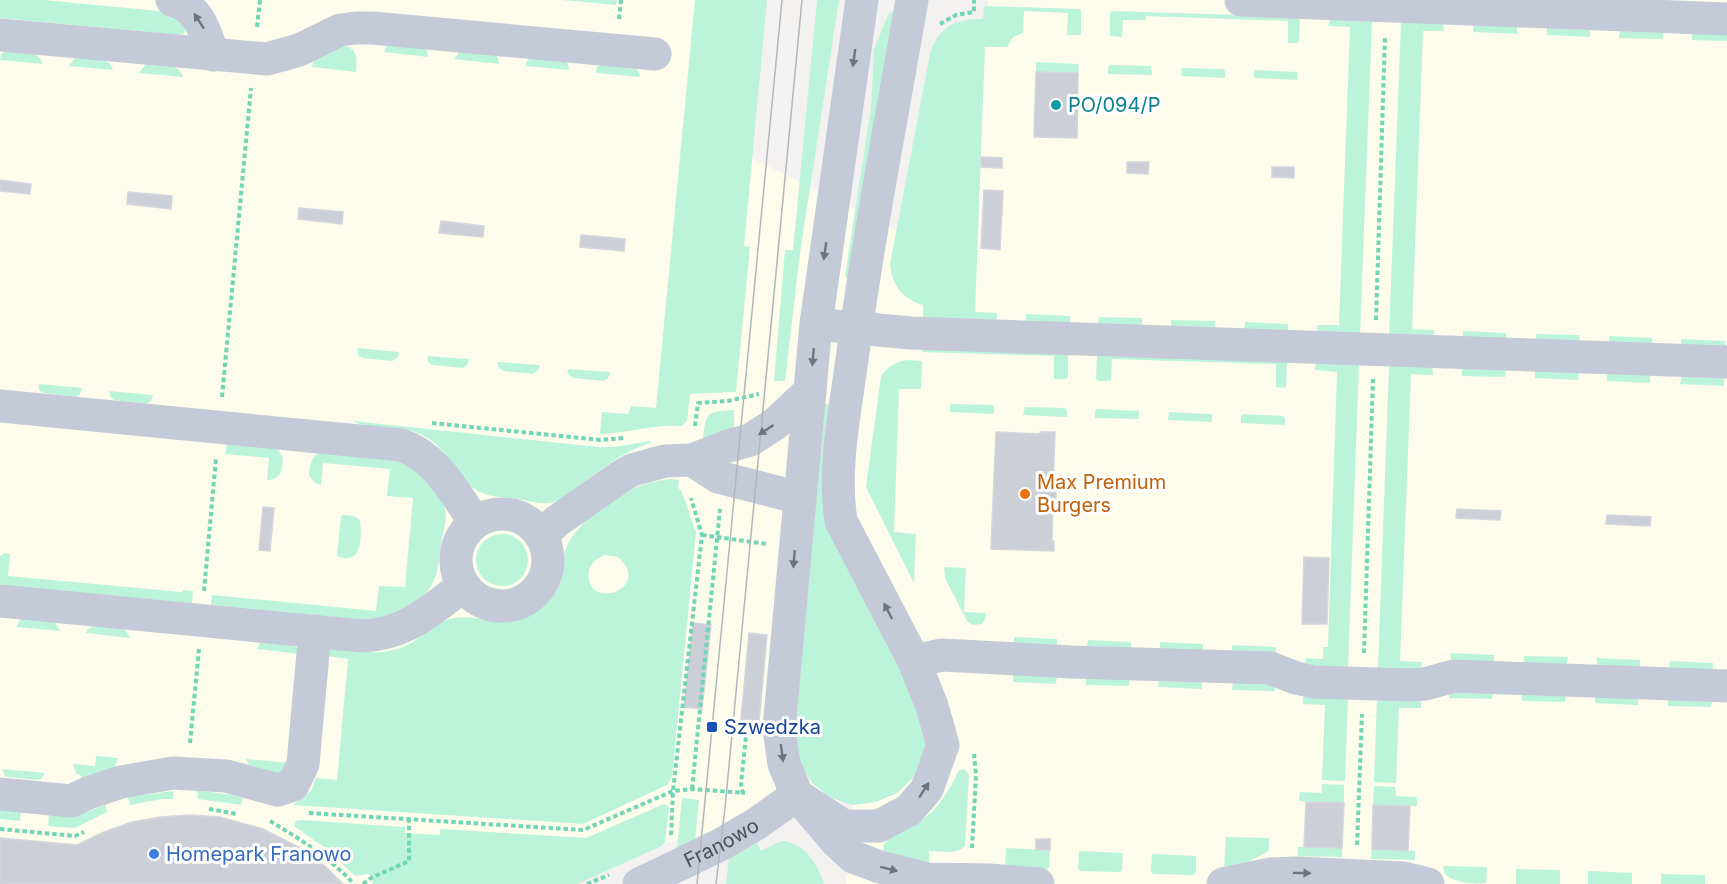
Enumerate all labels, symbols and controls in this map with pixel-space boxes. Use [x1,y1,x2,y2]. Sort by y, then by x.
one-way arrow [194,13,205,29]
one-way arrow [849,49,858,68]
place label: PO/094/P [1068,93,1160,117]
marker: PO/094/P [1049,98,1063,112]
one-way arrow [821,241,830,260]
one-way arrow [808,348,818,367]
one-way arrow [758,424,774,435]
place label: Max Premium Burgers [1037,470,1166,517]
marker: Max Premium Burgers [1018,487,1032,501]
one-way arrow [789,550,799,569]
one-way arrow [883,602,893,620]
place label: Szwedzka [724,715,821,739]
marker: Szwedzka [705,720,719,734]
one-way arrow [778,744,787,763]
one-way arrow [919,782,930,798]
street label: Franowo [680,813,763,873]
place label: Homepark Franowo [166,842,352,866]
marker: Homepark Franowo [147,847,161,861]
one-way arrow [880,865,898,875]
one-way arrow [1292,868,1311,878]

